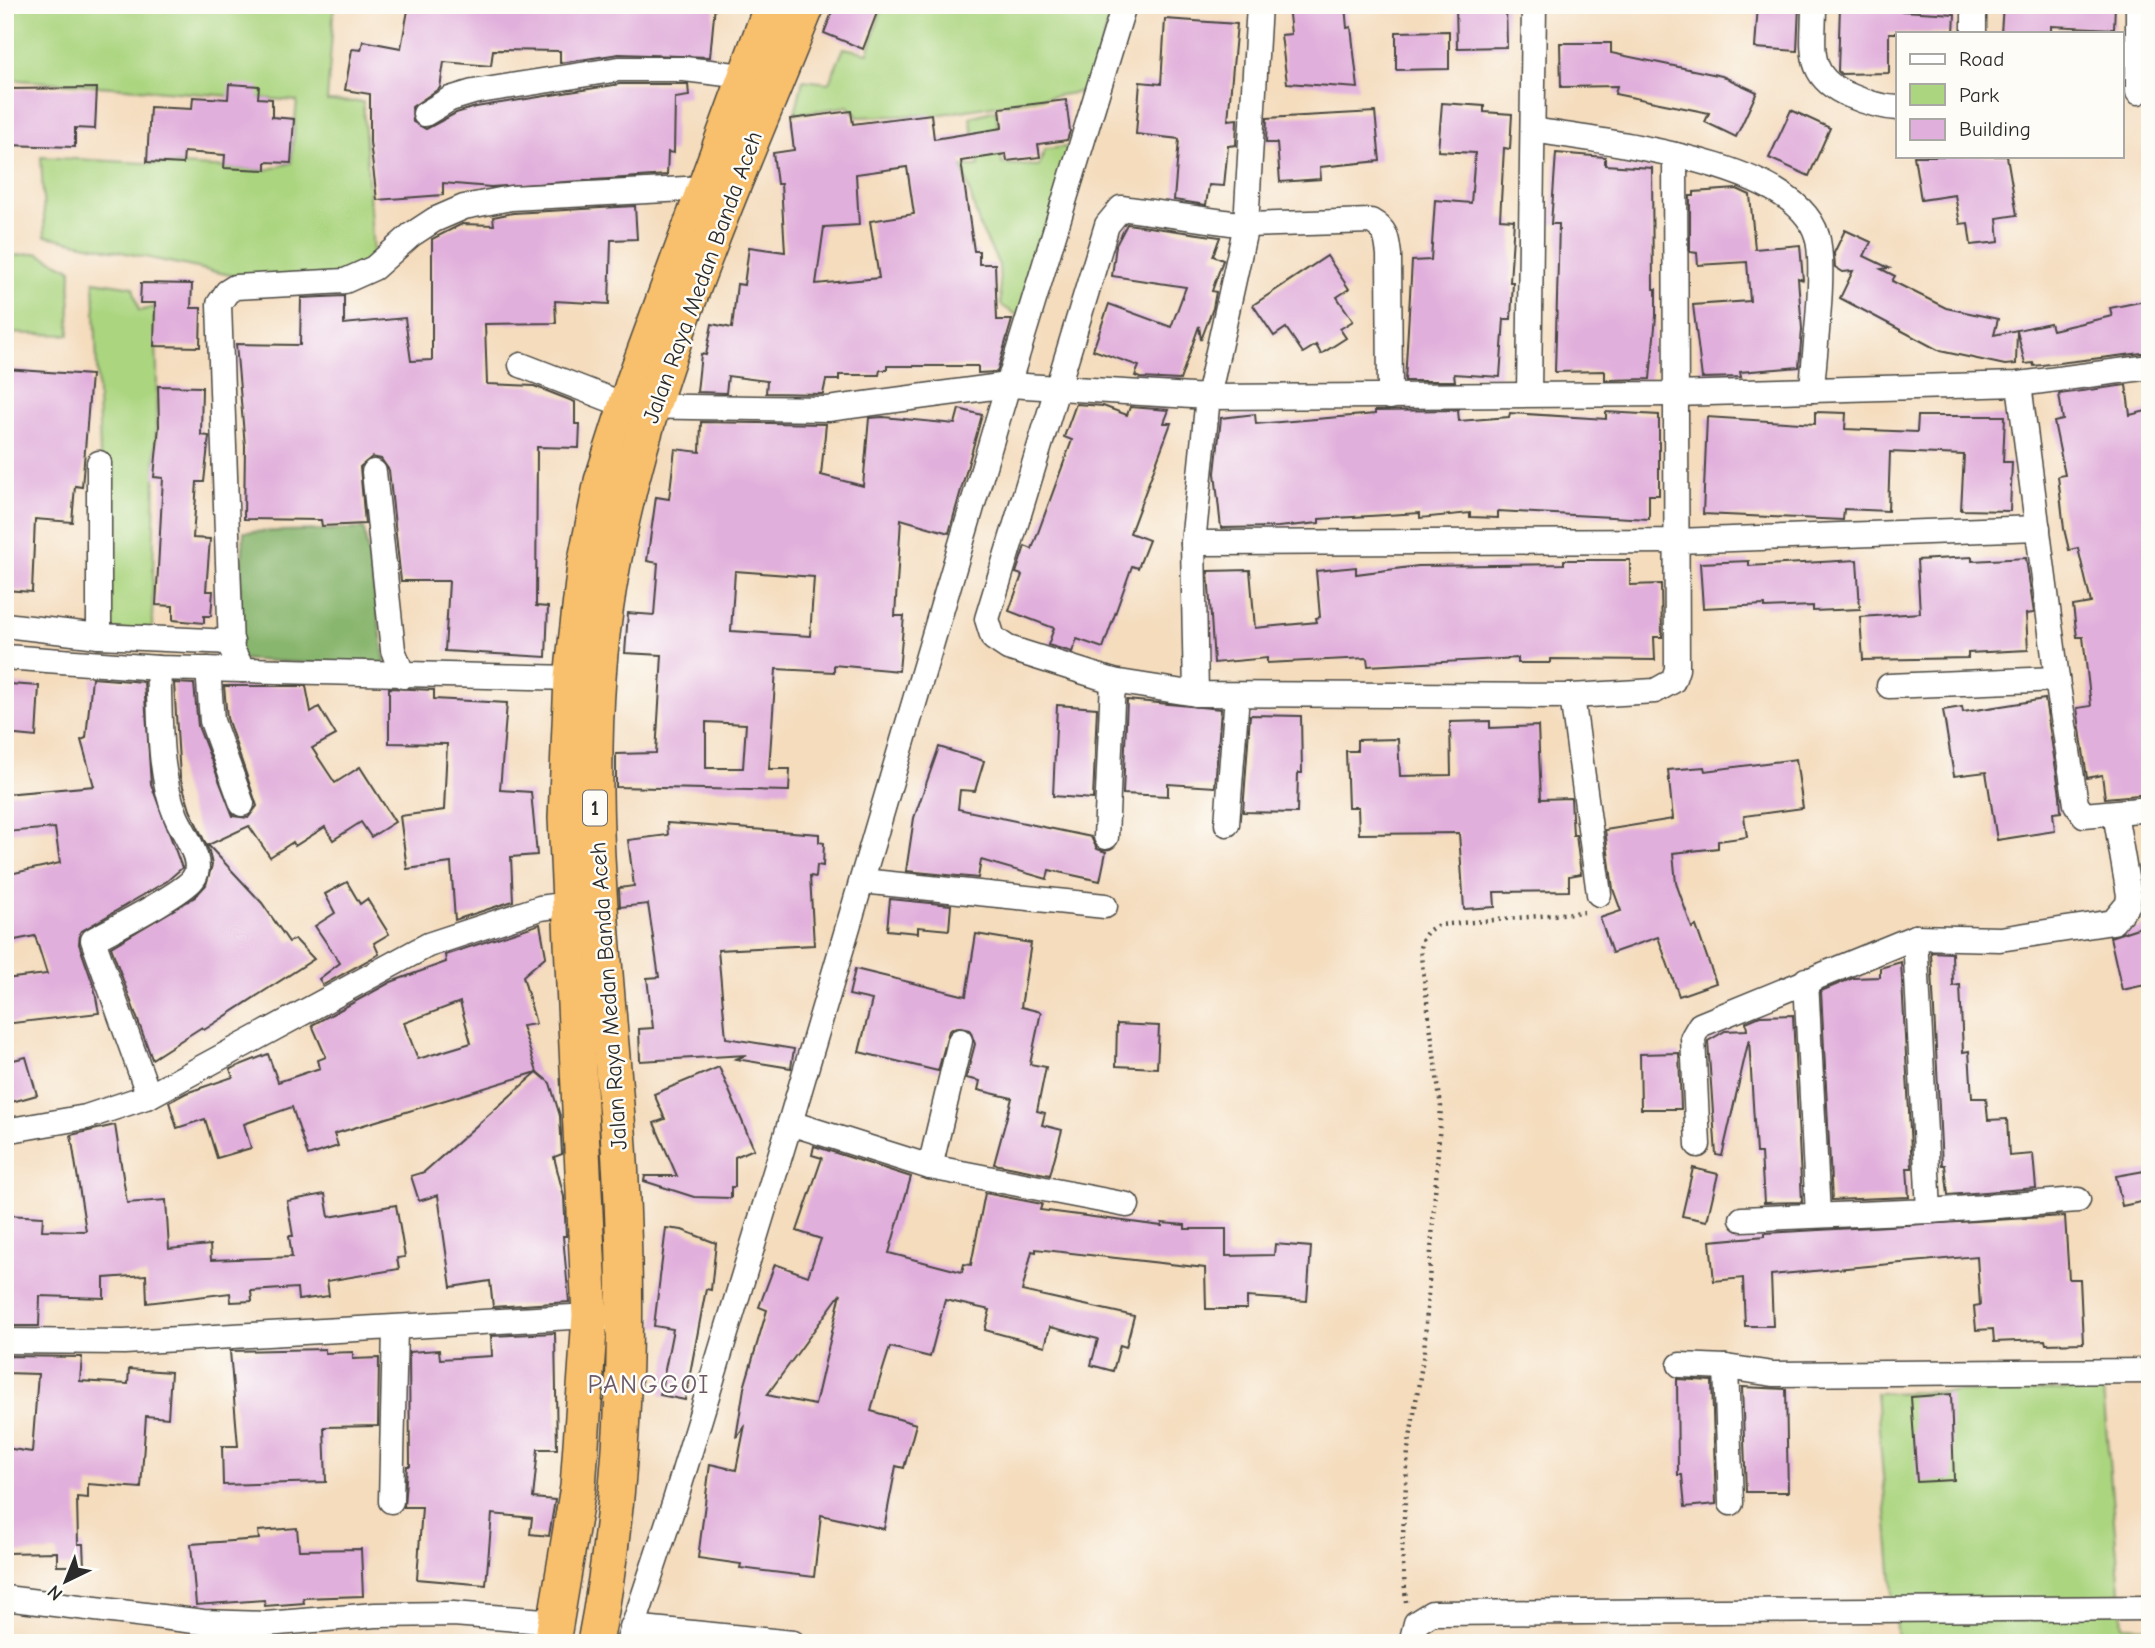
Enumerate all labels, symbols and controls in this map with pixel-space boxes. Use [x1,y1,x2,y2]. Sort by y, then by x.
legend [1896,32,2124,158]
text: Road [1959,47,2004,71]
text: Park [1959,83,1999,107]
text: Building [1959,117,2031,141]
street label: Jalan Raya Medan Banda Aceh [637,128,768,427]
road number: 1 [583,790,607,826]
street label: Jalan Raya Medan Banda Aceh [584,841,633,1151]
district label: PANGGOI [587,1370,711,1400]
north arrow [32,1546,102,1616]
text: N [43,1580,67,1605]

